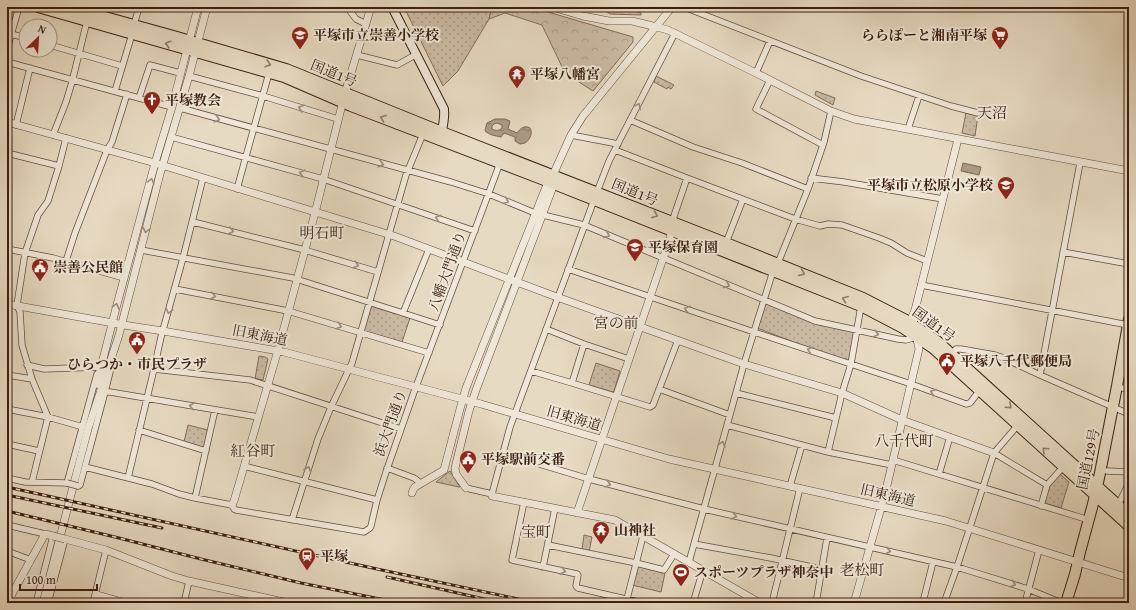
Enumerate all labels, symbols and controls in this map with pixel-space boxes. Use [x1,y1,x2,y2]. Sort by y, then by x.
north arrow [18,18,58,58]
text: N [36,20,50,38]
school or university icon: 平塚市立崇善小学校 [290,25,310,50]
place label: 平塚市立崇善小学校 [313,25,439,45]
place label: ららぽーと湘南平塚 [861,25,987,45]
supermarket icon: ららぽーと湘南平塚 [990,25,1010,50]
one-way arrow [165,40,172,49]
street label: 国道1号 [308,55,360,91]
one-way arrow [264,59,271,68]
temple icon: 平塚八幡宮 [507,64,527,89]
place label: 平塚八幡宮 [530,64,600,84]
church icon: 平塚教会 [142,90,162,115]
place label: 平塚教会 [165,90,221,110]
district label: 天沼 [977,102,1007,123]
one-way arrow [633,103,640,110]
one-way arrow [298,104,305,113]
one-way arrow [213,114,220,123]
one-way arrow [380,115,387,123]
one-way arrow [378,159,385,168]
one-way arrow [298,169,305,178]
street label: 国道1号 [609,174,661,210]
place label: 平塚市立松原小学校 [867,175,993,195]
school or university icon: 平塚市立松原小学校 [996,175,1016,200]
one-way arrow [146,177,154,184]
one-way arrow [502,197,509,205]
one-way arrow [651,210,658,218]
one-way arrow [435,214,442,223]
district label: 明石町 [299,222,345,243]
one-way arrow [143,227,151,234]
one-way arrow [228,227,234,235]
street label: 八幡大門通り [423,228,471,314]
one-way arrow [603,230,610,238]
school or university icon: 平塚保育園 [625,237,645,262]
place label: 平塚保育園 [648,237,718,257]
public building icon: 崇善公民館 [30,257,50,282]
place label: 崇善公民館 [53,257,123,277]
one-way arrow [352,260,359,269]
one-way arrow [798,268,805,276]
one-way arrow [723,280,730,288]
one-way arrow [210,292,216,300]
one-way arrow [841,296,848,304]
street label: 国道1号 [908,302,960,346]
one-way arrow [111,303,120,310]
one-way arrow [683,305,690,314]
one-way arrow [165,307,174,314]
district label: 宮の前 [593,312,639,333]
street label: 旧東海道 [231,320,289,350]
one-way arrow [336,321,343,330]
public building icon: ひらつか・市民プラザ [127,330,147,355]
one-way arrow [873,330,879,338]
one-way arrow [807,347,814,355]
public building icon: 平塚八千代郵便局 [937,351,957,376]
place label: 平塚八千代郵便局 [960,351,1072,371]
place label: ひらつか・市民プラザ [67,354,207,374]
street label: 浜大門通り [369,387,411,459]
one-way arrow [930,388,937,397]
street label: 旧東海道 [544,401,604,435]
one-way arrow [1004,401,1012,409]
one-way arrow [189,402,196,411]
street label: 国道129号 [1072,426,1104,492]
district label: 八千代町 [874,430,934,451]
district label: 紅谷町 [230,440,276,461]
one-way arrow [717,440,726,447]
one-way arrow [1043,448,1050,455]
public building icon: 平塚駅前交番 [458,449,478,474]
place label: 平塚駅前交番 [481,449,565,469]
one-way arrow [303,466,311,473]
one-way arrow [604,479,611,487]
street label: 旧東海道 [858,479,918,511]
one-way arrow [730,512,737,520]
temple icon: 山神社 [591,520,611,545]
place label: 山神社 [614,520,656,540]
district label: 宝町 [521,521,551,542]
station icon: 平塚 [297,546,317,571]
place label: 平塚 [320,546,348,566]
one-way arrow [884,547,891,555]
district label: 老松町 [839,559,885,580]
sports icon: スポーツプラザ神奈中 [671,562,691,587]
place label: スポーツプラザ神奈中 [694,562,833,582]
scale bar [20,566,97,592]
one-way arrow [560,566,567,575]
text: 100 m [26,571,56,588]
one-way arrow [1009,580,1016,588]

